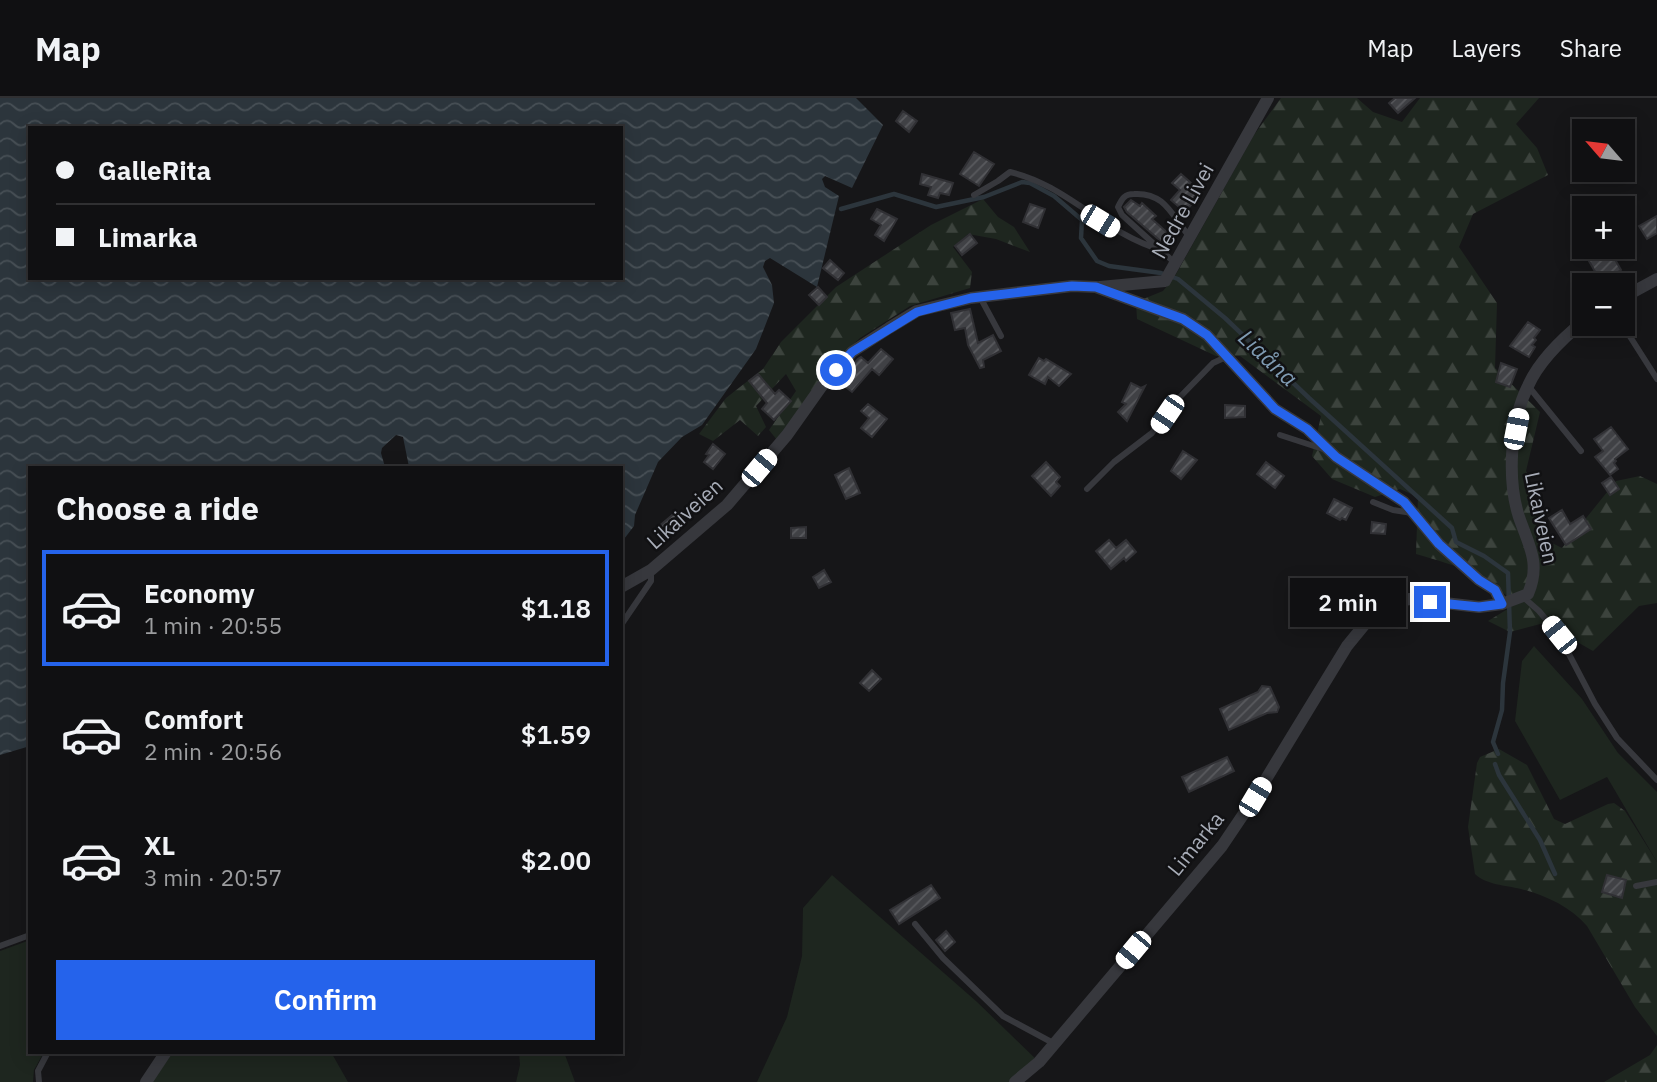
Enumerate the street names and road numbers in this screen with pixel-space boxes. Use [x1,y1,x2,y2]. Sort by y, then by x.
street label: Nedre Livei [1144,158,1220,263]
street label: Likaiveien [1519,469,1565,566]
street label: Likaiveien [640,472,728,555]
street label: Limarka [1161,805,1230,881]

